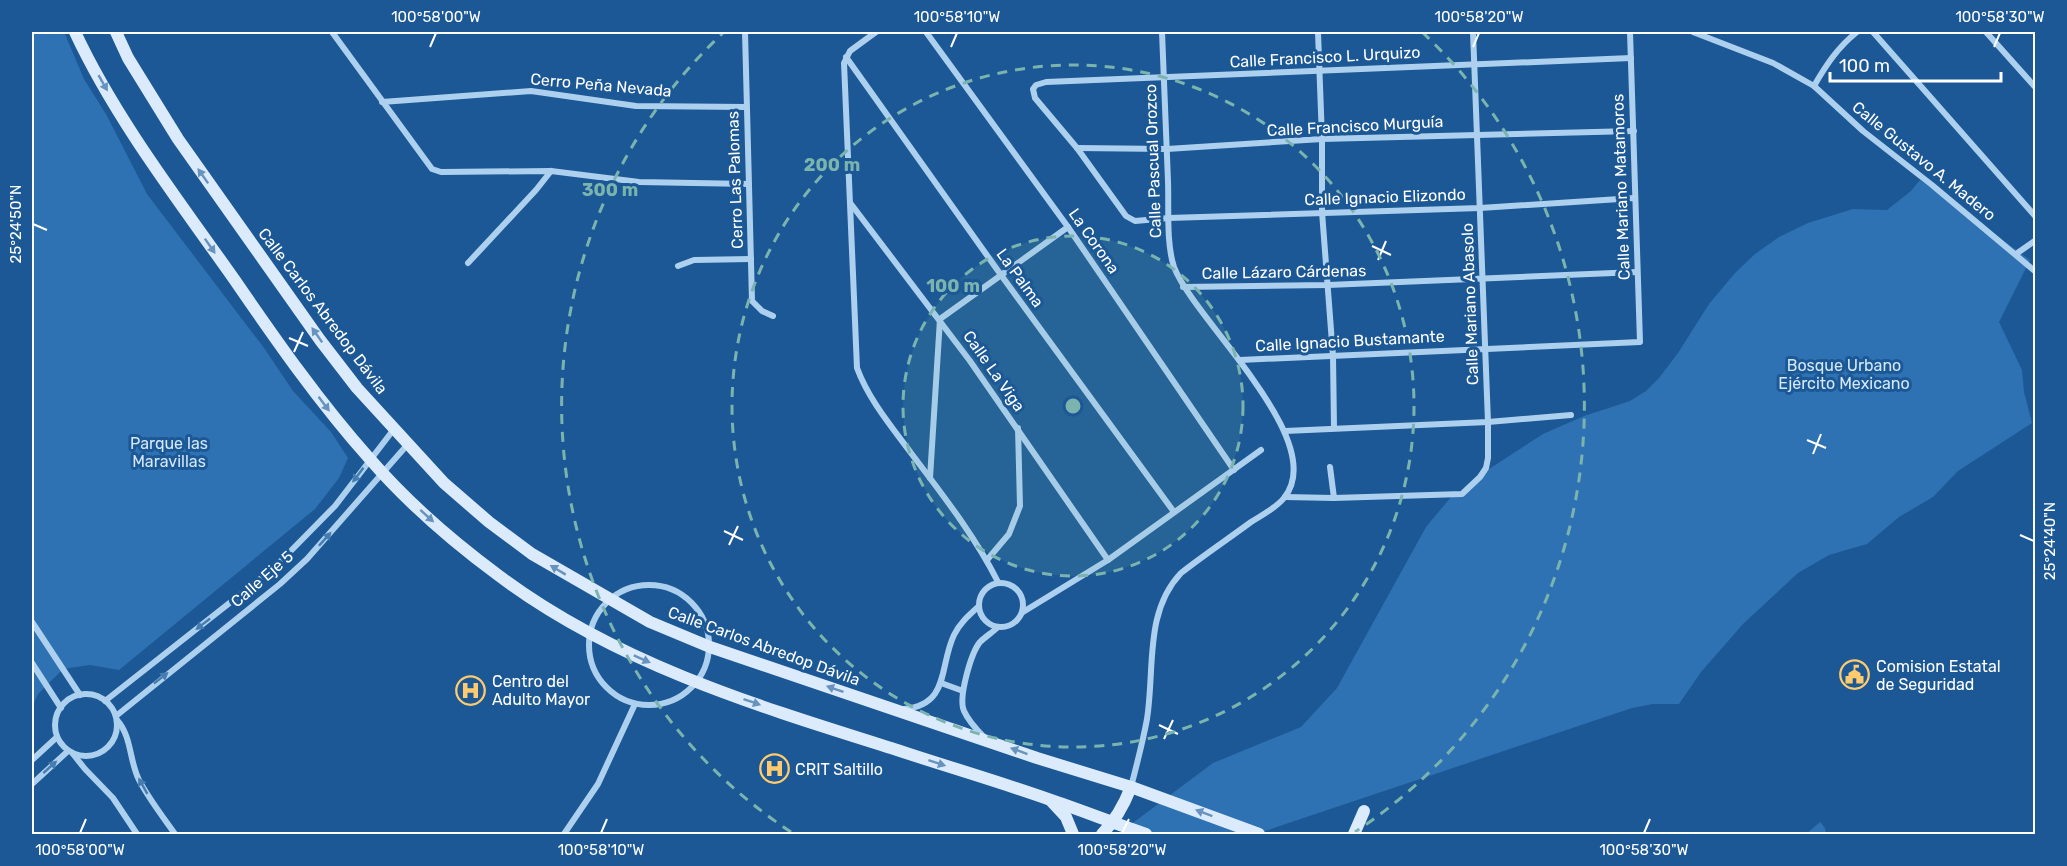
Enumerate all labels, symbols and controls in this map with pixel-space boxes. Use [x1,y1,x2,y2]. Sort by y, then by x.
text: 100°58'00"W [391,8,481,26]
text: 100°58'10"W [914,8,1000,26]
text: 100°58'20"W [1435,8,1523,26]
text: 100°58'30"W [1955,8,2045,26]
street label: Calle Francisco L. Urquizo [1229,43,1421,71]
scale bar [1830,45,2001,83]
text: 100 m [1839,55,1890,77]
street label: Cerro Peña Nevada [530,69,672,101]
one-way arrow [98,75,108,92]
street label: Calle Pascual Orozco [1141,84,1165,238]
street label: Calle Mariano Matamoros [1608,93,1634,281]
street label: Calle Gustavo A. Madero [1849,97,1999,225]
street label: Cerro Las Palomas [723,111,747,249]
street label: Calle Francisco Murguía [1266,112,1444,140]
text: 200 m [804,154,860,176]
one-way arrow [198,169,210,184]
text: 300 m [582,179,638,201]
text: 25°24'50"N [7,185,25,263]
street label: Calle Ignacio Elizondo [1304,185,1466,209]
street label: La Corona [1065,205,1123,277]
street label: Calle Mariano Abasolo [1458,223,1482,385]
street label: Calle Carlos Abredop Dávila [254,224,392,398]
one-way arrow [204,237,216,253]
street label: La Palma [992,245,1048,311]
street label: Calle Lázaro Cárdenas [1202,261,1366,283]
text: 100 m [926,275,980,297]
street label: Calle La Viga [959,327,1029,415]
street label: Calle Ignacio Bustamante [1255,327,1445,355]
one-way arrow [311,328,323,344]
park label: Bosque Urbano Ejército Mexicano [1778,356,1910,393]
one-way arrow [318,396,330,412]
centre of rings [1063,396,1083,416]
park label: Parque las Maravillas [130,434,208,471]
one-way arrow [353,468,365,483]
text: 25°24'40"N [2041,502,2059,580]
one-way arrow [419,509,434,523]
one-way arrow [318,531,332,546]
street label: Calle Eje 5 [227,547,297,611]
one-way arrow [550,564,566,575]
street label: Calle Carlos Abredop Dávila [665,602,863,690]
one-way arrow [196,618,211,630]
one-way arrow [633,654,650,663]
place label: Comision Estatal de Seguridad [1876,657,2001,694]
public building icon: Comision Estatal de Seguridad [1839,659,1871,691]
one-way arrow [153,672,169,685]
place label: Centro del Adulto Mayor [492,672,590,709]
hospital icon: Centro del Adulto Mayor [455,674,487,706]
one-way arrow [826,684,844,693]
one-way arrow [744,697,762,707]
one-way arrow [1010,746,1028,756]
hospital icon: CRIT Saltillo [758,753,790,785]
one-way arrow [928,759,946,769]
place label: CRIT Saltillo [795,760,883,779]
one-way arrow [43,761,57,775]
one-way arrow [138,777,148,794]
one-way arrow [1195,808,1213,818]
text: 100°58'00"W [35,841,125,859]
text: 100°58'10"W [558,841,644,859]
text: 100°58'20"W [1078,841,1166,859]
text: 100°58'30"W [1599,841,1689,859]

